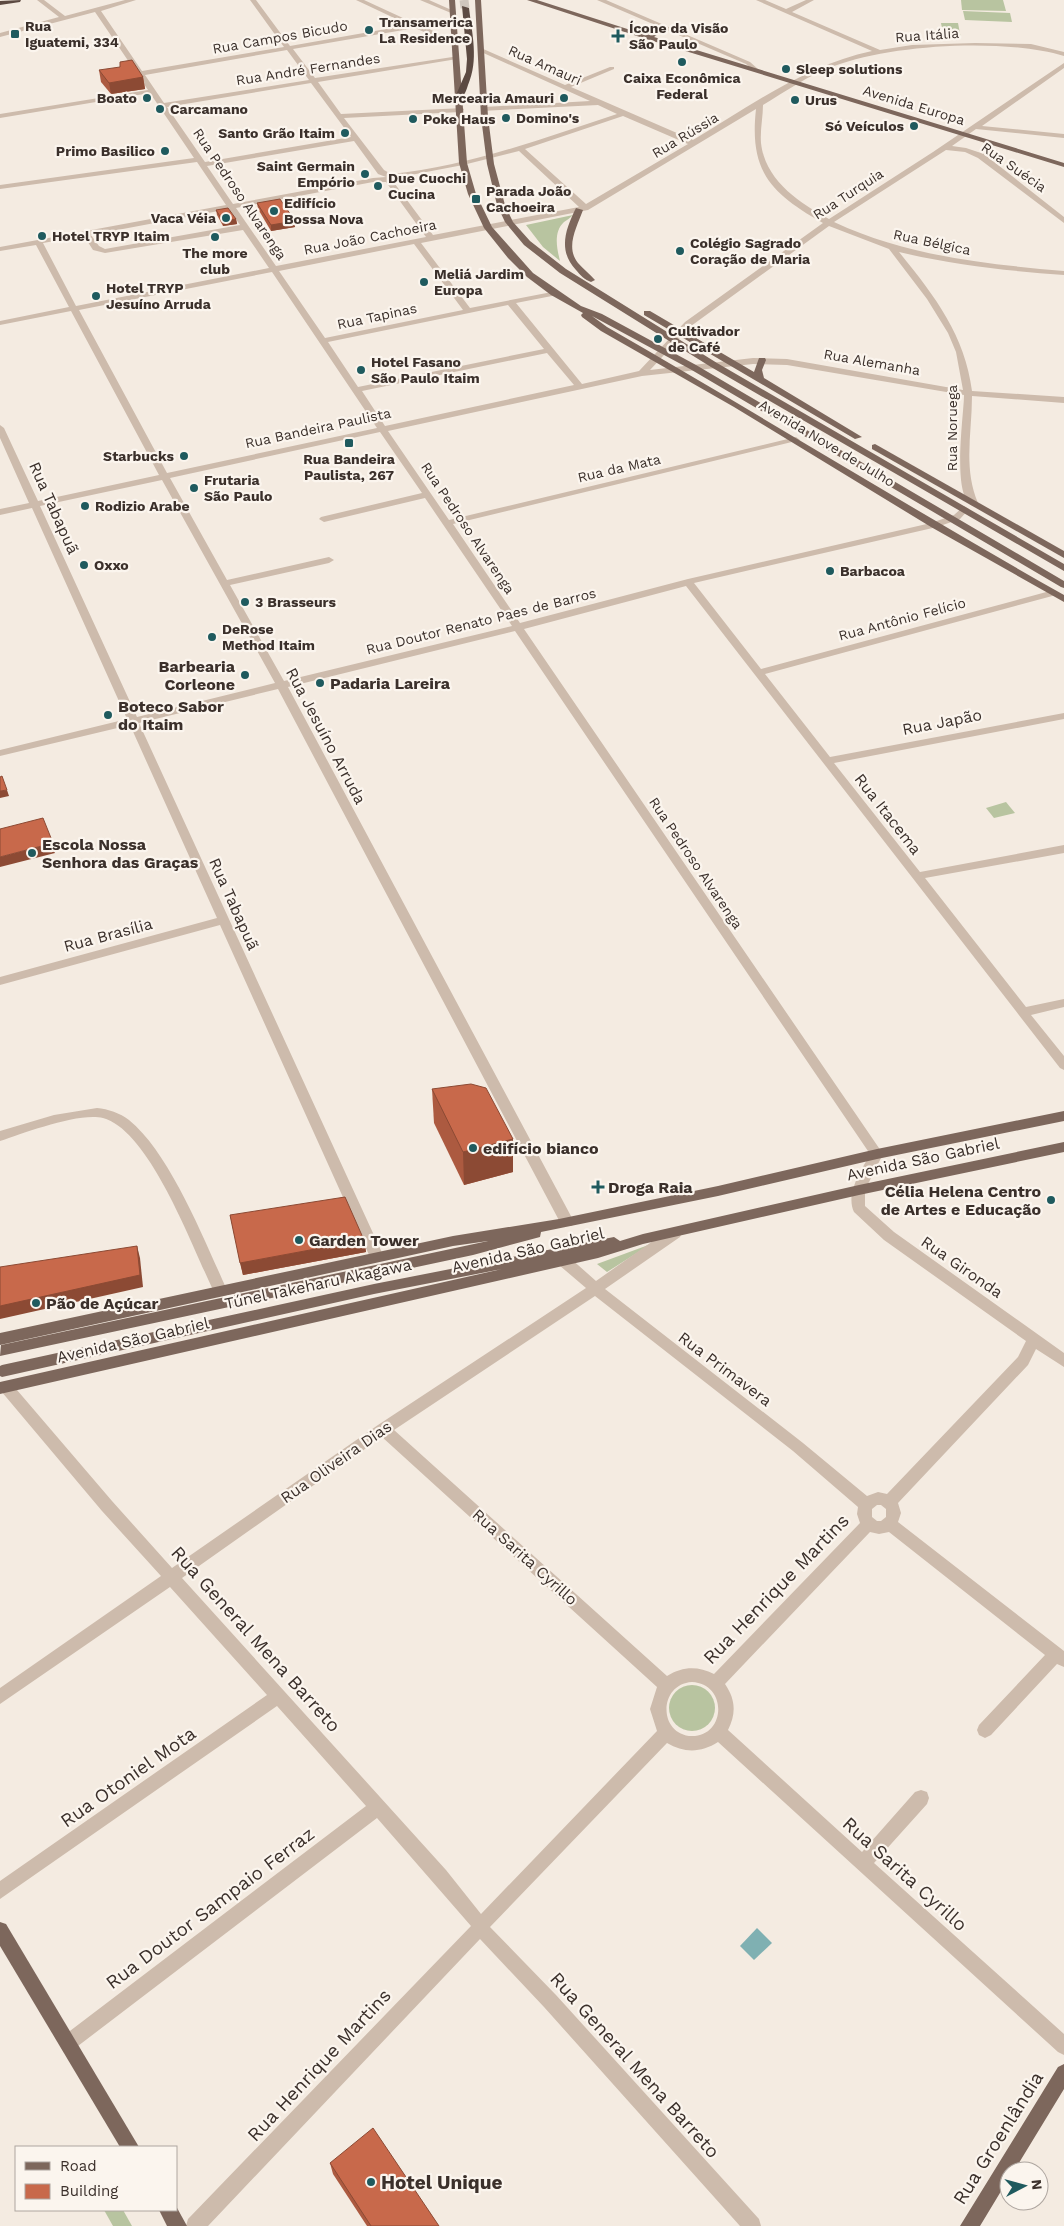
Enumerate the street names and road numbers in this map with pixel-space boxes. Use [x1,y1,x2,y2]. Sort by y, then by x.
street label: Rua Campos Bicudo [211,17,349,57]
street label: Rua Itália [894,25,960,45]
street label: Rua Amauri [506,42,584,88]
street label: Rua André Fernandes [235,50,381,88]
street label: Avenida Europa [861,82,967,128]
street label: Rua Rússia [649,109,721,161]
street label: Rua Pedroso Alvarenga [190,125,290,263]
street label: Rua Suécia [979,139,1049,195]
street label: Rua Turquia [810,165,886,223]
street label: Rua João Cachoeira [302,216,438,258]
street label: Rua Bélgica [892,226,972,258]
street label: Rua Tapinas [336,300,418,332]
street label: Rua Alemanha [822,346,922,378]
street label: Rua Noruega [944,385,960,471]
street label: Avenida Nove de Julho [756,396,898,490]
street label: Rua Bandeira Paulista [244,405,392,451]
street label: Rua da Mata [576,451,662,485]
street label: Rua Tabapuã [25,459,83,557]
street label: Rua Pedroso Alvarenga [418,459,518,597]
street label: Rua Doutor Renato Paes de Barros [364,585,598,657]
street label: Rua Antônio Felício [837,594,967,644]
street label: Rua Jesuíno Arruda [282,665,370,807]
street label: Rua Japão [901,705,983,739]
street label: Rua Itacema [851,770,925,858]
street label: Rua Pedroso Alvarenga [646,794,746,932]
street label: Rua Tabapuã [205,855,263,953]
street label: Rua Brasília [62,914,154,956]
street label: Avenida São Gabriel [845,1133,1001,1184]
street label: Avenida São Gabriel [450,1223,606,1277]
street label: Rua Gironda [918,1232,1006,1302]
street label: Túnel Takeharu Akagawa [223,1255,413,1313]
street label: Avenida São Gabriel [55,1313,211,1367]
street label: Rua Primavera [675,1328,775,1410]
street label: Rua Oliveira Dias [277,1417,395,1507]
street label: Rua Sarita Cyrillo [469,1505,581,1609]
street label: Rua Henrique Martins [698,1509,854,1669]
street label: Rua General Mena Barreto [166,1541,346,1737]
street label: Rua Otoniel Mota [56,1722,200,1832]
street label: Rua Sarita Cyrillo [838,1812,972,1936]
street label: Rua Doutor Sampaio Ferraz [101,1822,319,1994]
street label: Rua General Mena Barreto [545,1967,725,2163]
street label: Rua Henrique Martins [242,1984,396,2146]
street label: Rua Groenlândia [948,2067,1048,2209]

